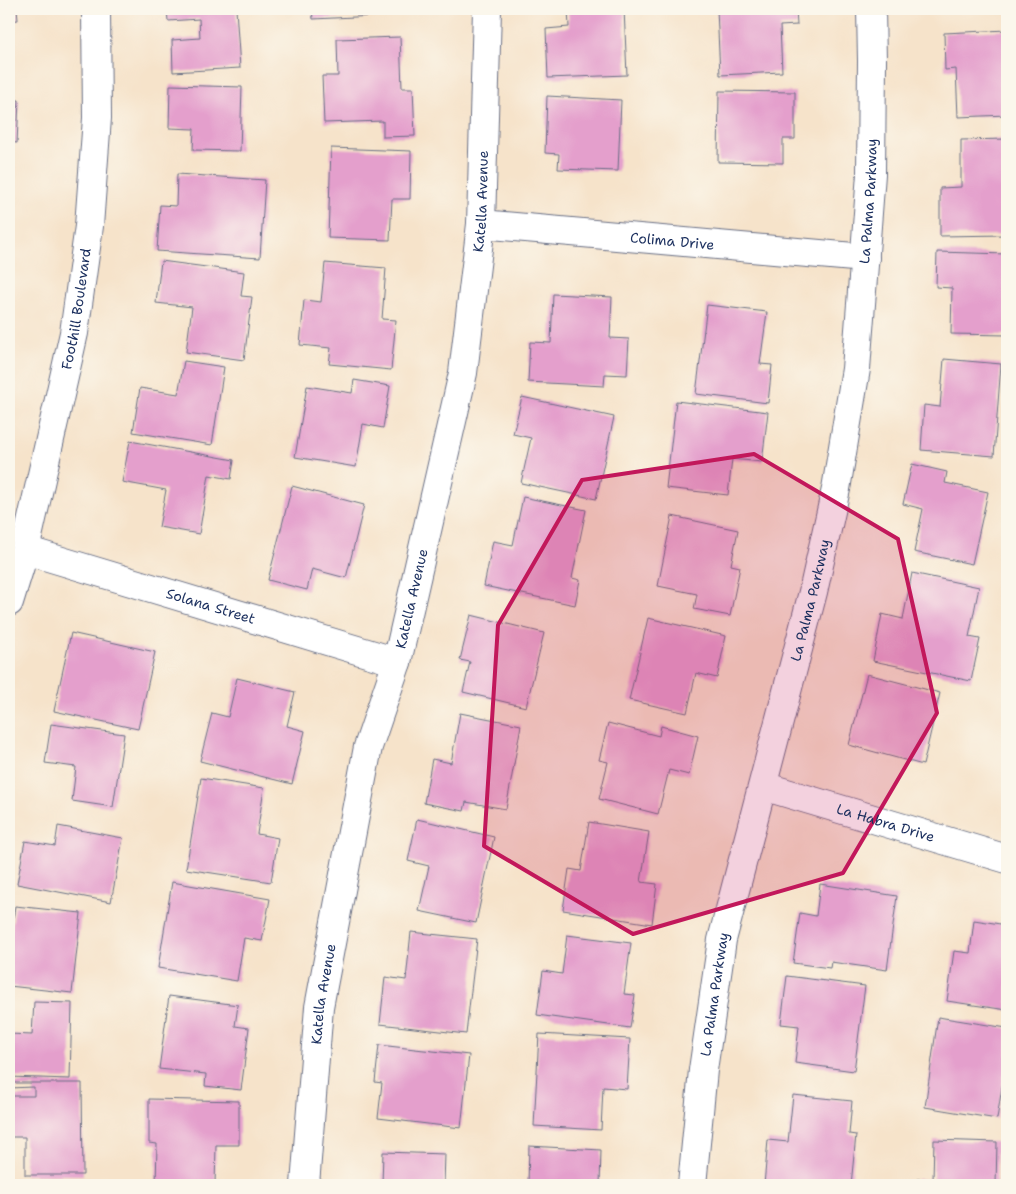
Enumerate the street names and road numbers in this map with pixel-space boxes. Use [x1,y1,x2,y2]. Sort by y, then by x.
street label: La Palma Parkway [855,139,880,264]
street label: Katella Avenue [469,150,492,253]
street label: Colima Drive [629,228,715,254]
street label: Foothill Boulevard [57,247,95,371]
street label: La Palma Parkway [786,537,834,663]
street label: Katella Avenue [391,547,432,650]
street label: Solana Street [164,584,257,628]
street label: La Habra Drive [834,800,937,846]
street label: La Palma Parkway [696,930,733,1058]
street label: Katella Avenue [307,942,340,1045]

